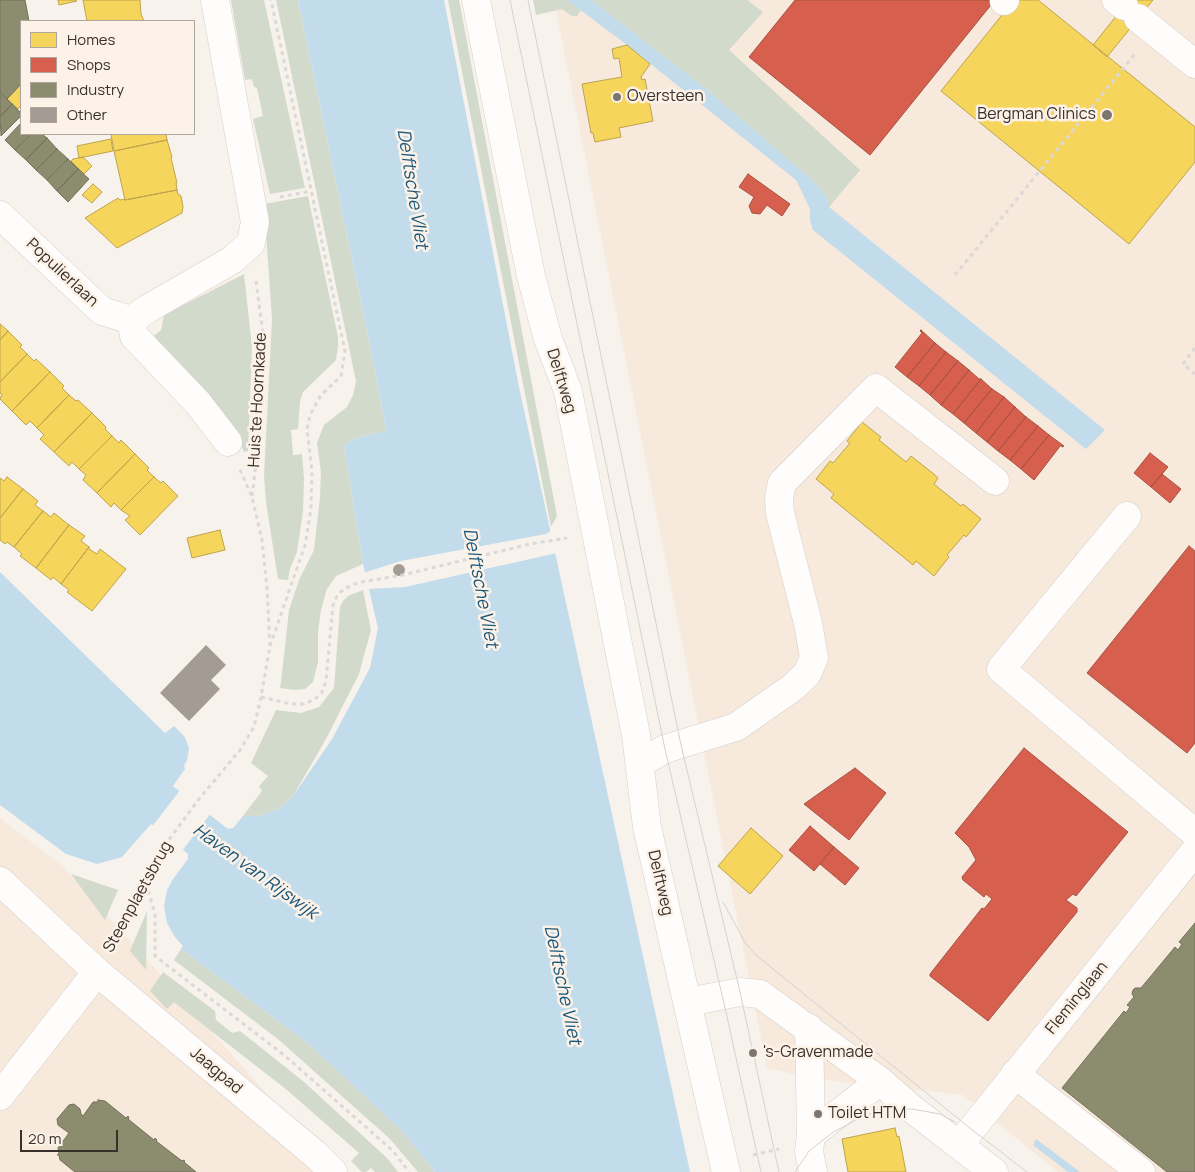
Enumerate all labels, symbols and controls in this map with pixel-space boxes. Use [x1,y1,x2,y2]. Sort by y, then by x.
legend [20,20,195,135]
text: Homes [67,29,115,50]
text: Shops [67,54,111,75]
text: Industry [67,79,124,100]
place label: Oversteen [627,87,704,107]
marker: Oversteen [611,91,623,103]
text: Other [67,104,107,125]
place label: Bergman Clinics [977,105,1096,125]
marker: Bergman Clinics [1100,108,1114,122]
water label: Delftsche Vliet [392,127,432,251]
street label: Populierlaan [22,235,102,311]
street label: Huis te Hoornkade [245,332,271,468]
street label: Delftweg [542,346,580,416]
water label: Delftsche Vliet [458,526,502,650]
water label: Haven van Rijswijk [188,820,322,924]
street label: Steenplaetsbrug [99,838,177,956]
street label: Delftweg [643,848,677,918]
water label: Delftsche Vliet [539,923,585,1047]
street label: Fleminglaan [1042,958,1112,1038]
place label: 's-Gravenmade [763,1043,873,1063]
street label: Jaagpad [186,1044,246,1098]
marker: 's-Gravenmade [747,1047,759,1059]
place label: Toilet HTM [828,1104,906,1124]
marker: Toilet HTM [812,1108,824,1120]
scale bar [22,1120,120,1152]
text: 20 m [28,1128,61,1149]

